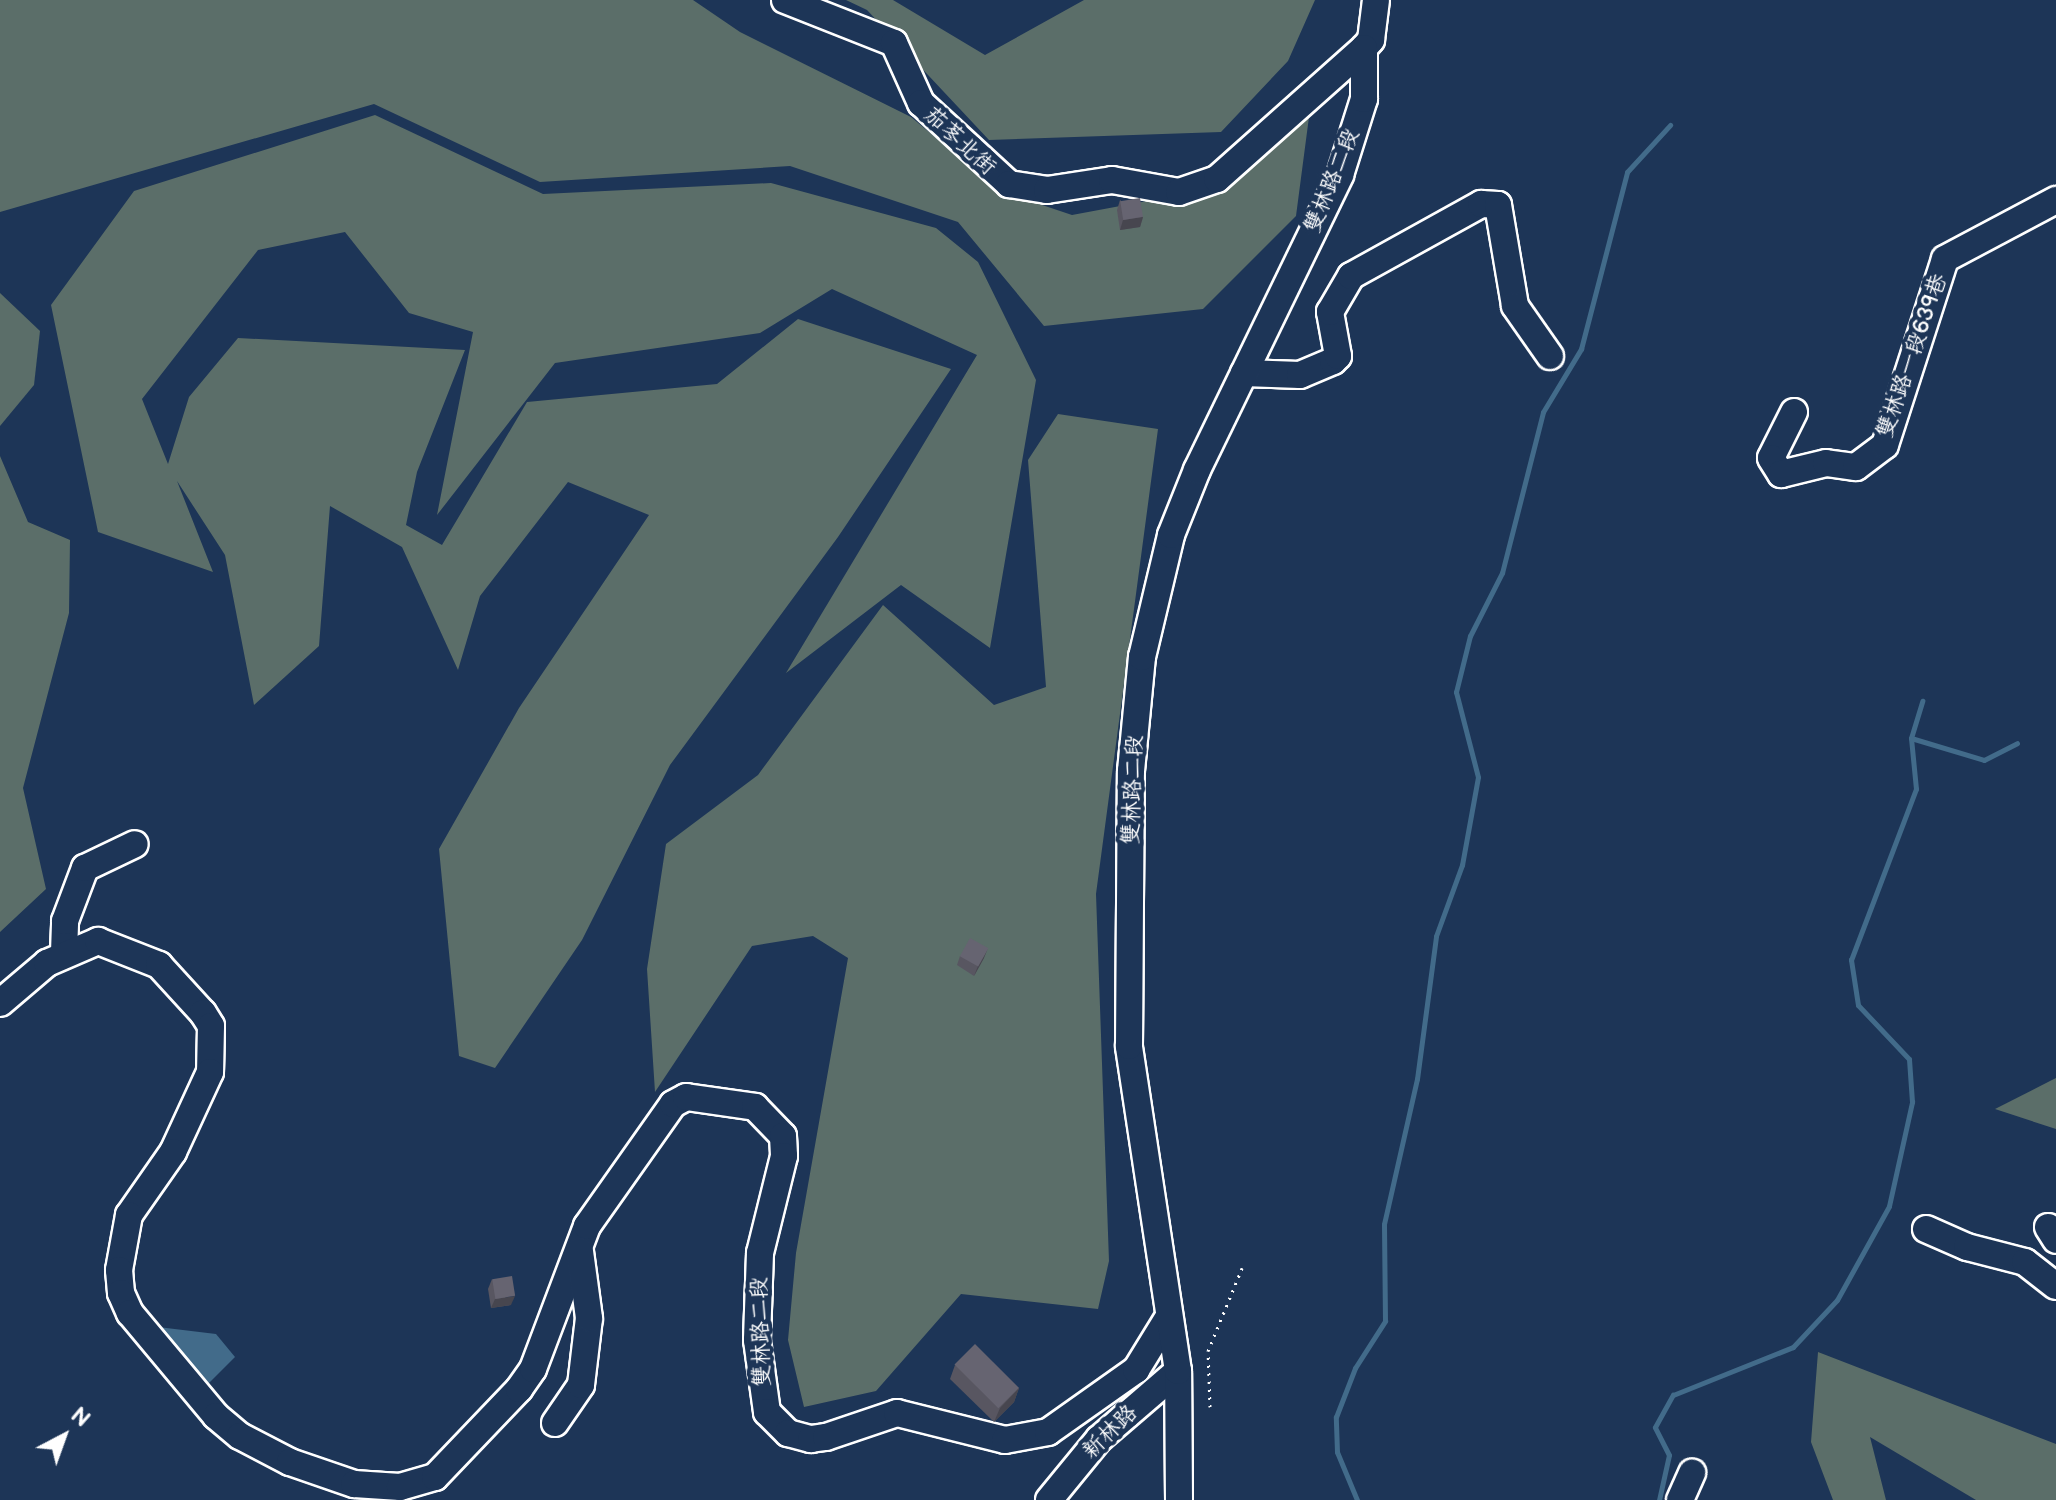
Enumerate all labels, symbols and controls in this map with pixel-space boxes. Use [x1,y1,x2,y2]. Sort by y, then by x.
street label: 茄苳北街 [919,101,1001,181]
street label: 雙林路二段 [1299,125,1365,237]
street label: 雙林路一段639巷 [1872,271,1952,441]
street label: 雙林路二段 [1118,735,1148,845]
street label: 雙林路二段 [746,1277,776,1387]
north arrow [24,1396,104,1476]
street label: 新林路 [1077,1400,1143,1464]
text: N [65,1402,95,1433]

